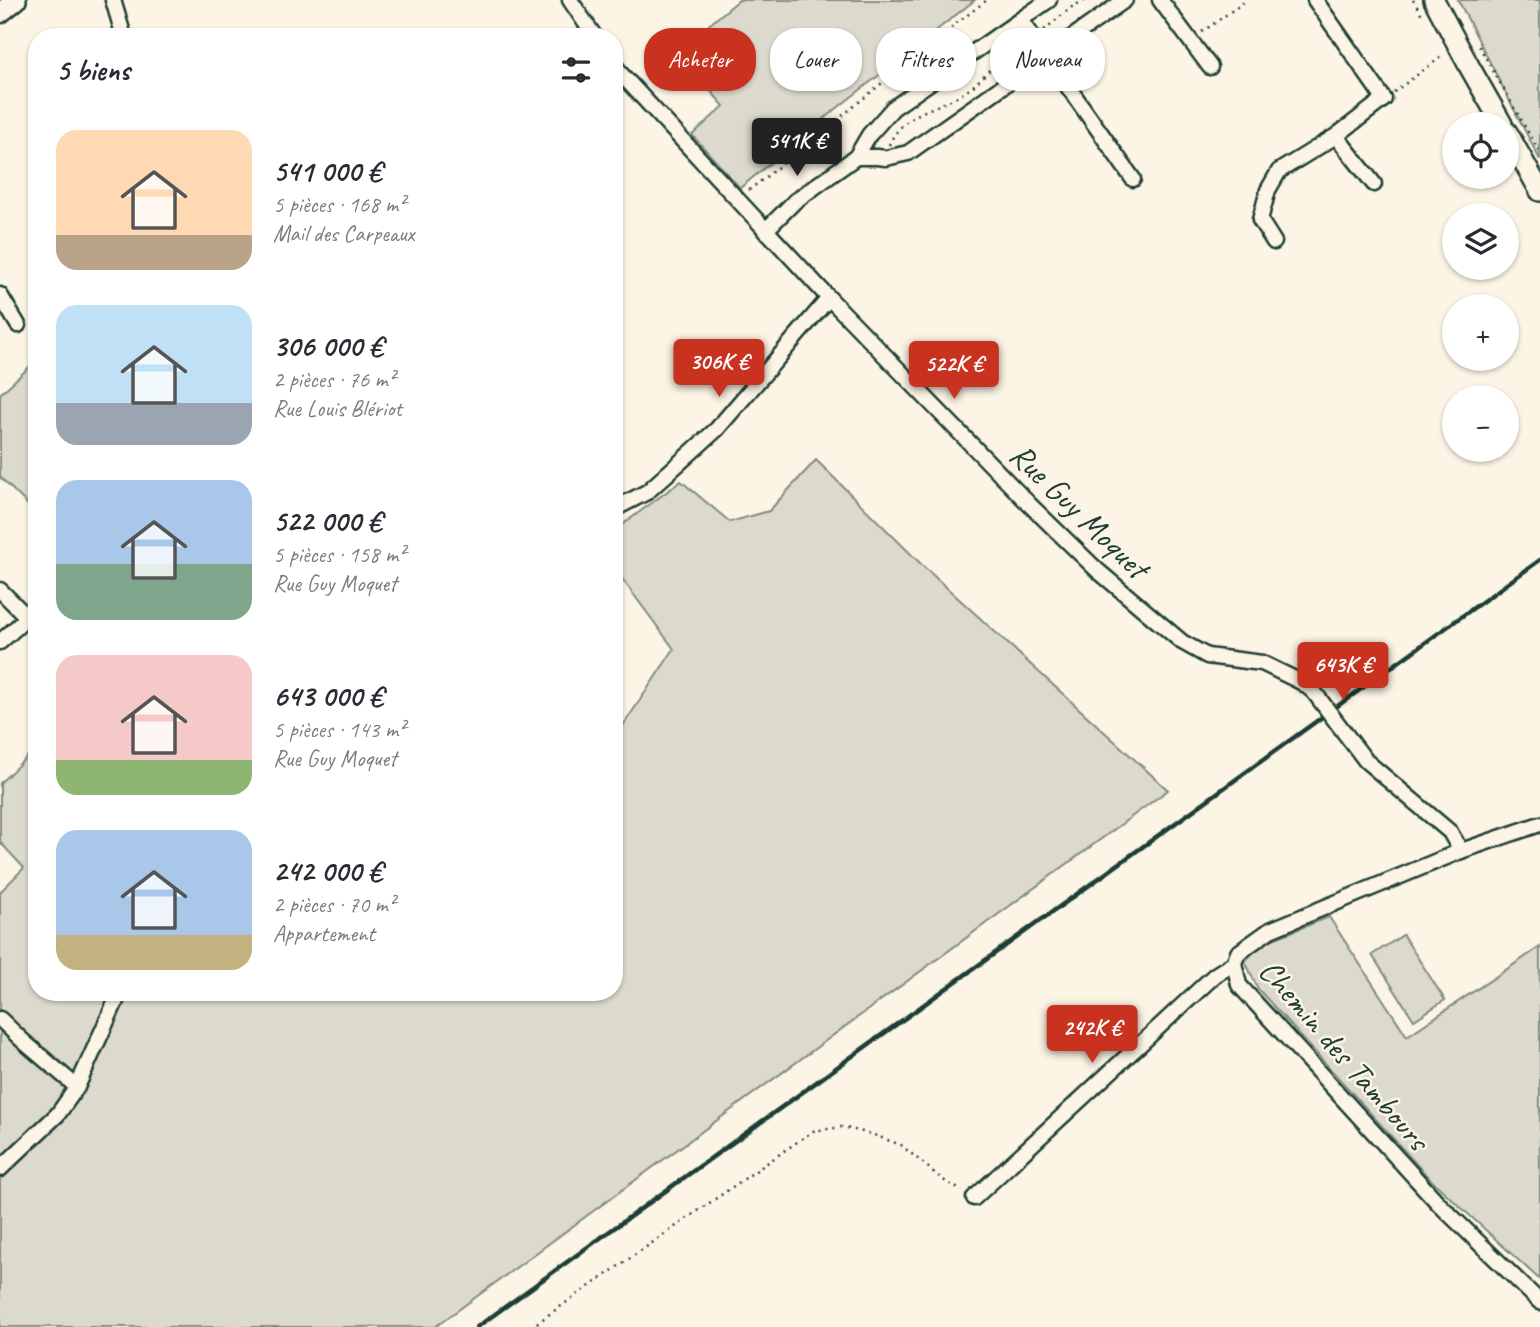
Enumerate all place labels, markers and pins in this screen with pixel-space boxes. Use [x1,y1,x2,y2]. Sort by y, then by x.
pin: 541K € [740,118,854,178]
pin: 306K € [662,340,776,399]
pin: 522K € [897,342,1011,401]
pin: 643K € [1286,642,1400,702]
pin: 242K € [1035,1006,1149,1065]

